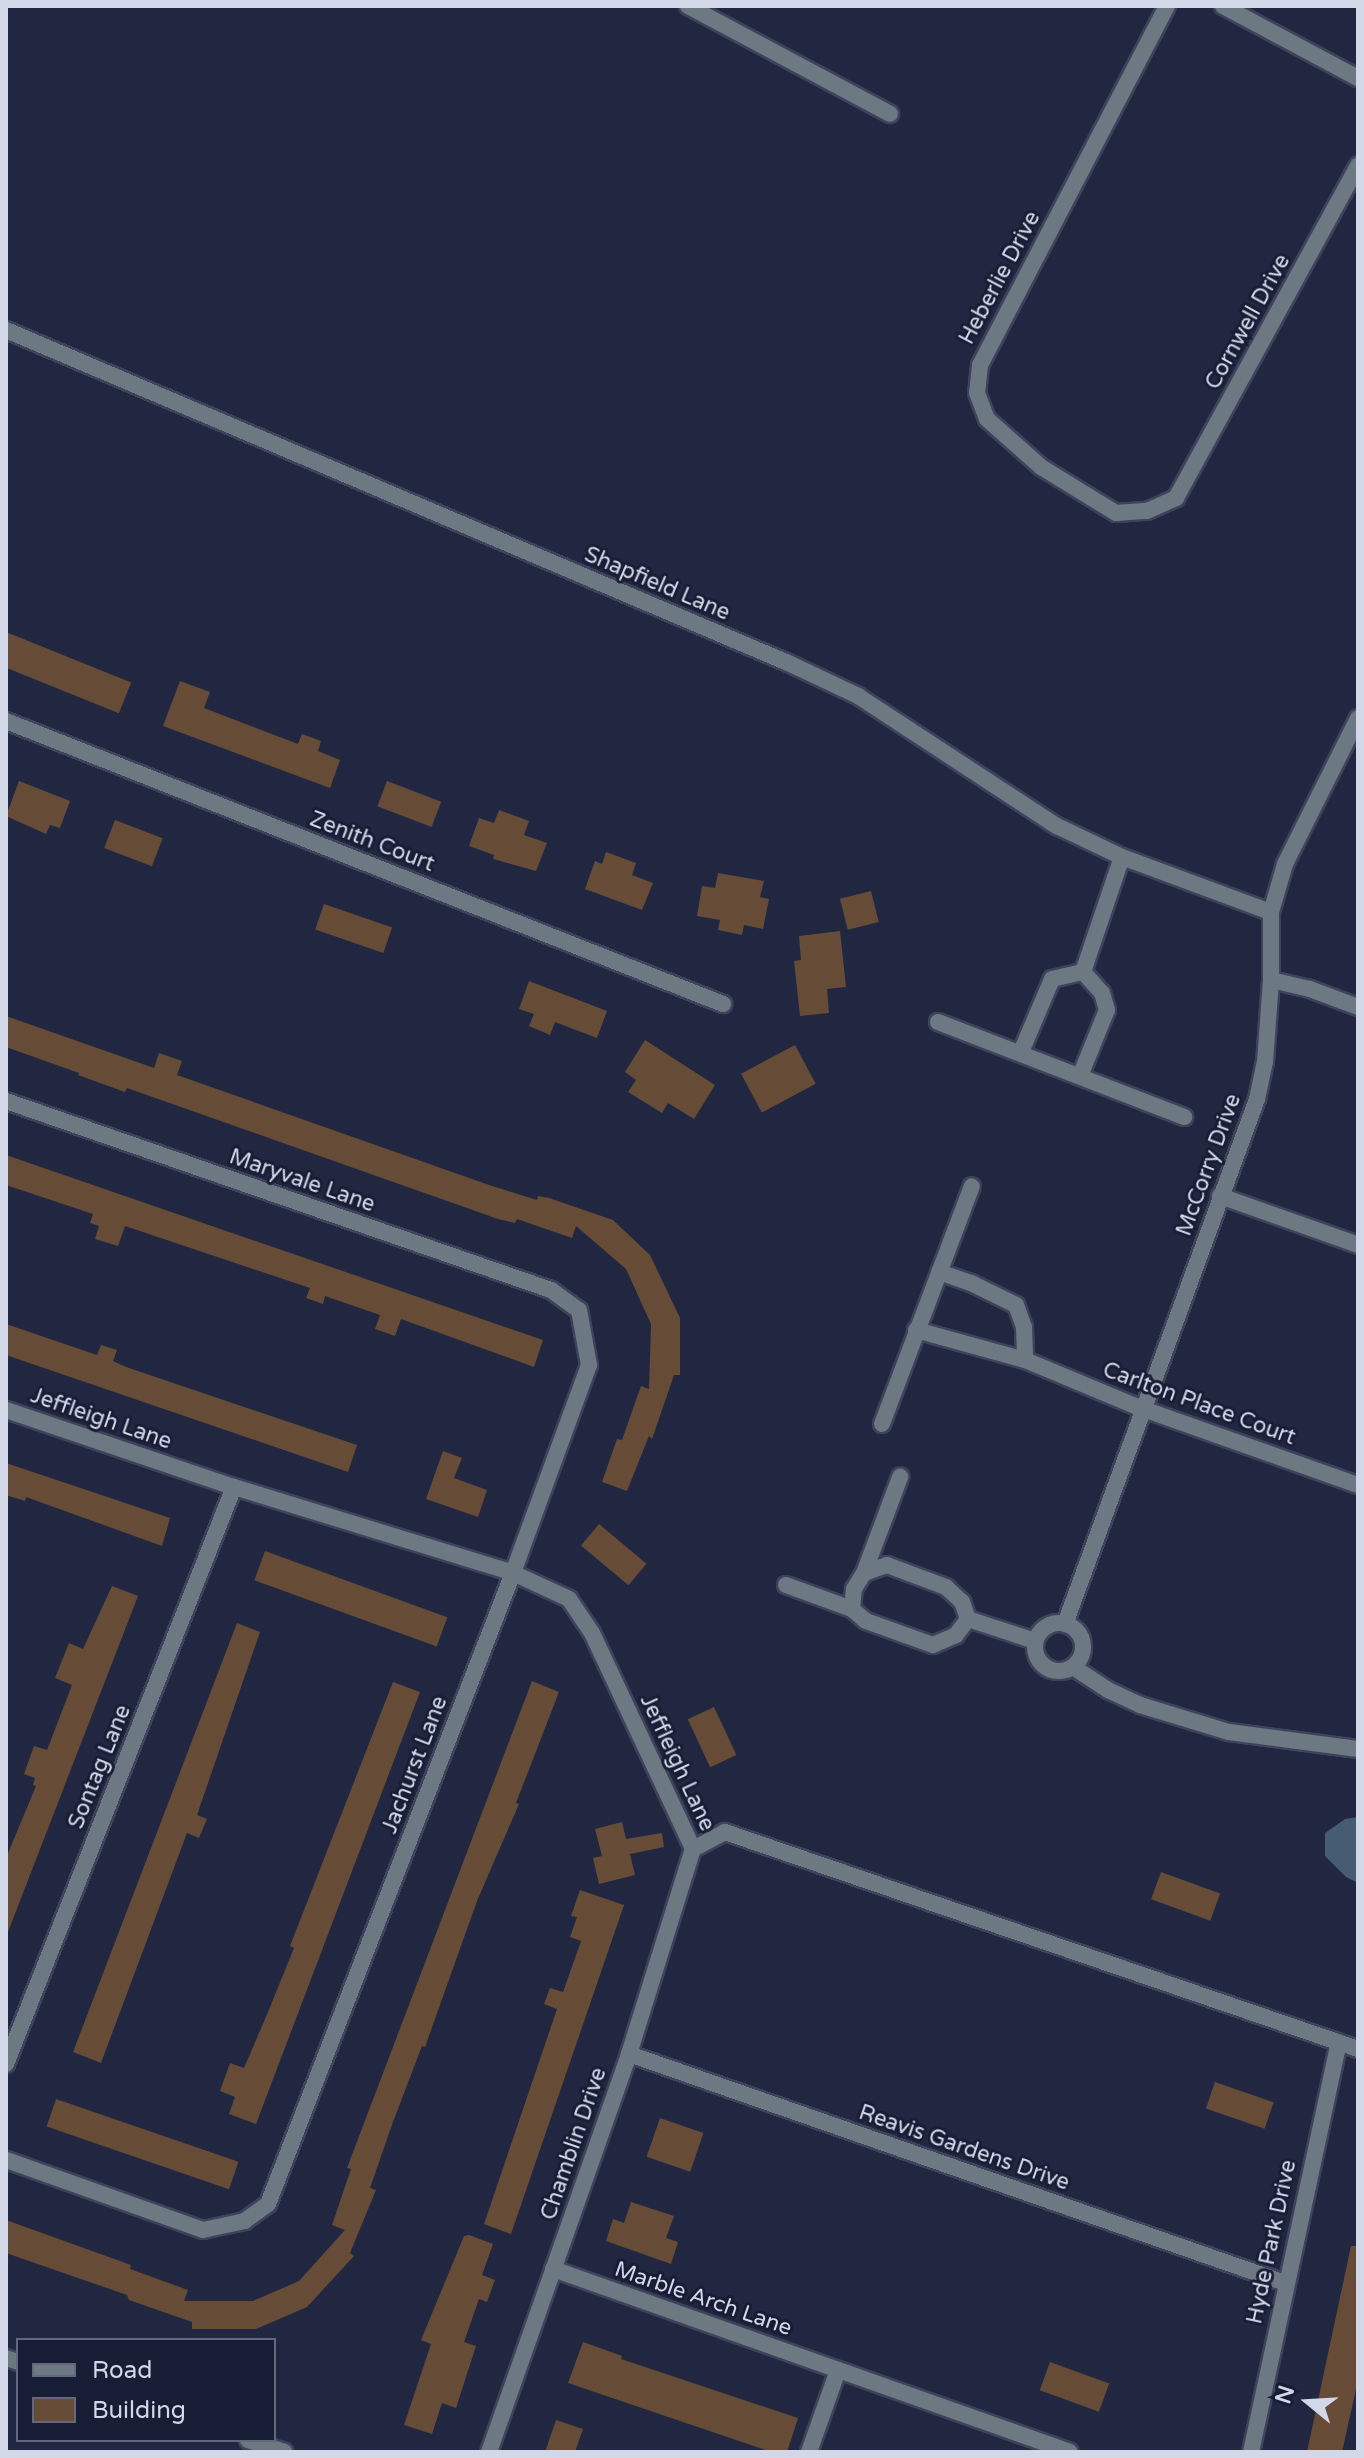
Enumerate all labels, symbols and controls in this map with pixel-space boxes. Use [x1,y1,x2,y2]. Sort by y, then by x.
street label: Heberlie Drive [954,207,1046,349]
street label: Cornwell Drive [1200,250,1296,394]
street label: Shapfield Lane [580,542,734,626]
street label: Zenith Court [306,806,438,878]
street label: McCorry Drive [1171,1090,1247,1240]
street label: Maryvale Lane [226,1144,378,1218]
street label: Carlton Place Court [1099,1357,1299,1451]
street label: Jeffleigh Lane [27,1383,175,1455]
street label: Jeffleigh Lane [634,1691,720,1835]
street label: Jachurst Lane [377,1693,453,1837]
street label: Sontag Lane [63,1701,137,1833]
street label: Chamblin Drive [536,2064,612,2224]
street label: Reavis Gardens Drive [855,2100,1073,2196]
street label: Hyde Park Drive [1242,2158,1302,2326]
street label: Marble Arch Lane [611,2256,795,2342]
legend [16,2338,276,2442]
text: Road [92,2356,152,2385]
north arrow [1268,2362,1348,2442]
text: N [1270,2382,1300,2407]
text: Building [92,2396,186,2425]

